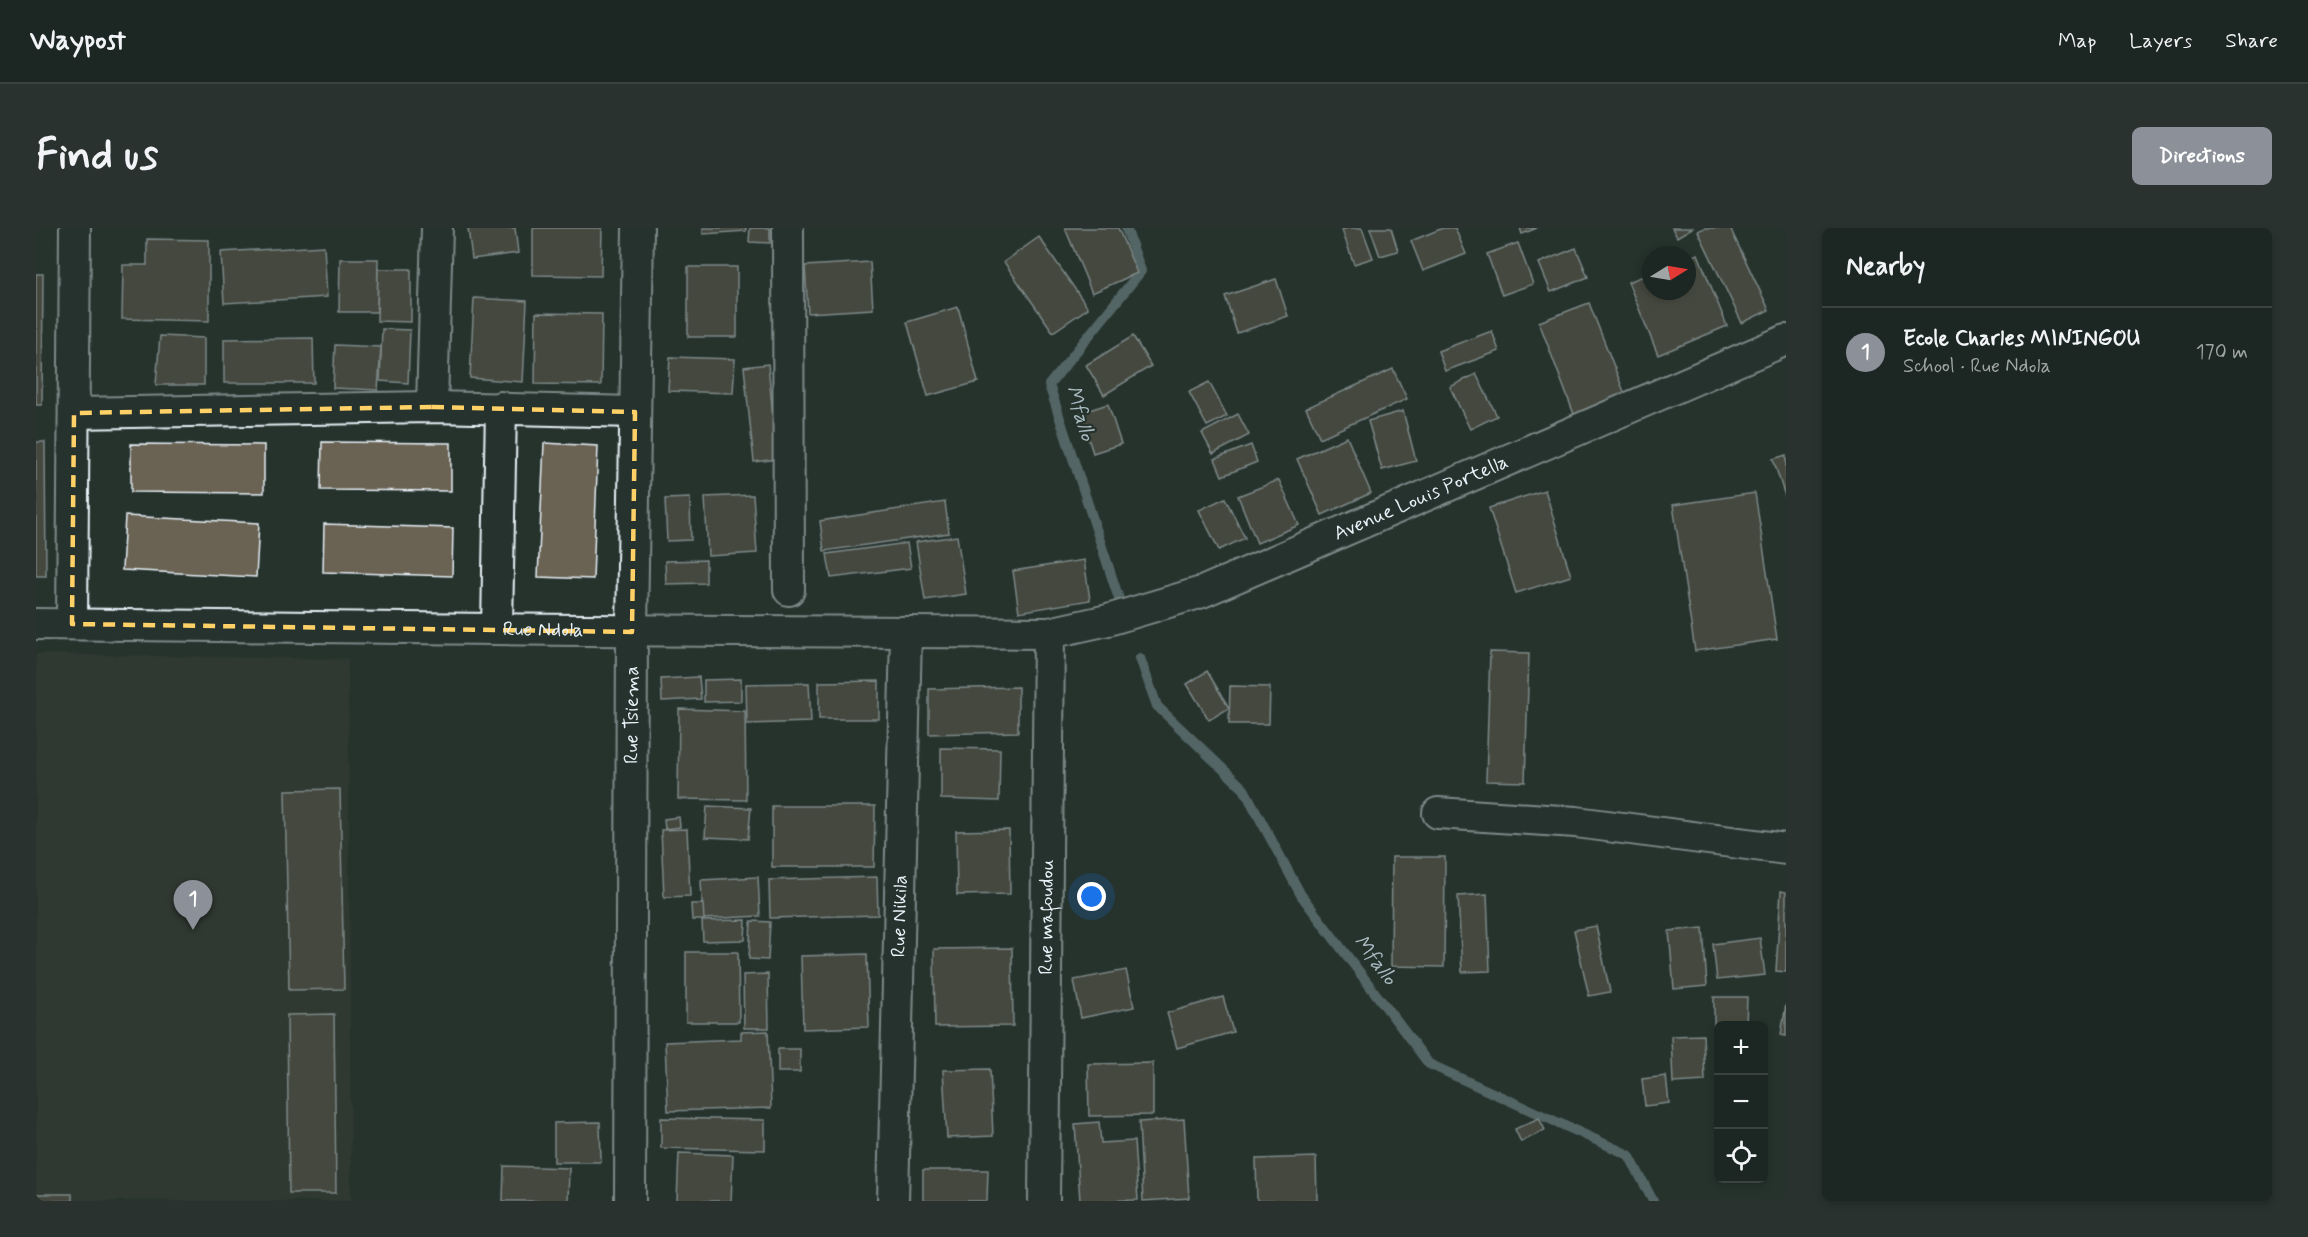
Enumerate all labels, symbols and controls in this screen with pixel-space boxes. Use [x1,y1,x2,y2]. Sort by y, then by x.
text: Waypost [30,23,126,60]
text: Map [2058,27,2096,55]
text: Layers [2129,27,2192,55]
text: Share [2225,27,2278,55]
button: Directions [2132,127,2272,185]
text: Find us [36,129,158,184]
north arrow [1642,246,1696,300]
text: Nearby [1846,250,1925,284]
text: Ecole Charles MININGOU [1903,325,2140,353]
text: 1 [1861,339,1870,366]
text: 170 m [2196,339,2248,366]
text: School · Rue Ndola [1903,353,2051,380]
water label: Mfallo [1059,382,1102,445]
street label: Avenue Louis Portella [1329,448,1513,547]
street label: Rue Ndola [503,616,583,644]
street label: Rue Tsiema [618,666,645,764]
street label: Rue mafoudou [1032,859,1062,975]
street label: Rue Nikila [885,874,914,958]
pin: 1 [174,880,212,930]
your location [1077,882,1106,911]
water label: Mfallo [1347,929,1404,992]
map controls [1714,1021,1768,1183]
button: + [1714,1021,1768,1075]
button: − [1714,1075,1768,1129]
button: locate [1714,1129,1768,1183]

